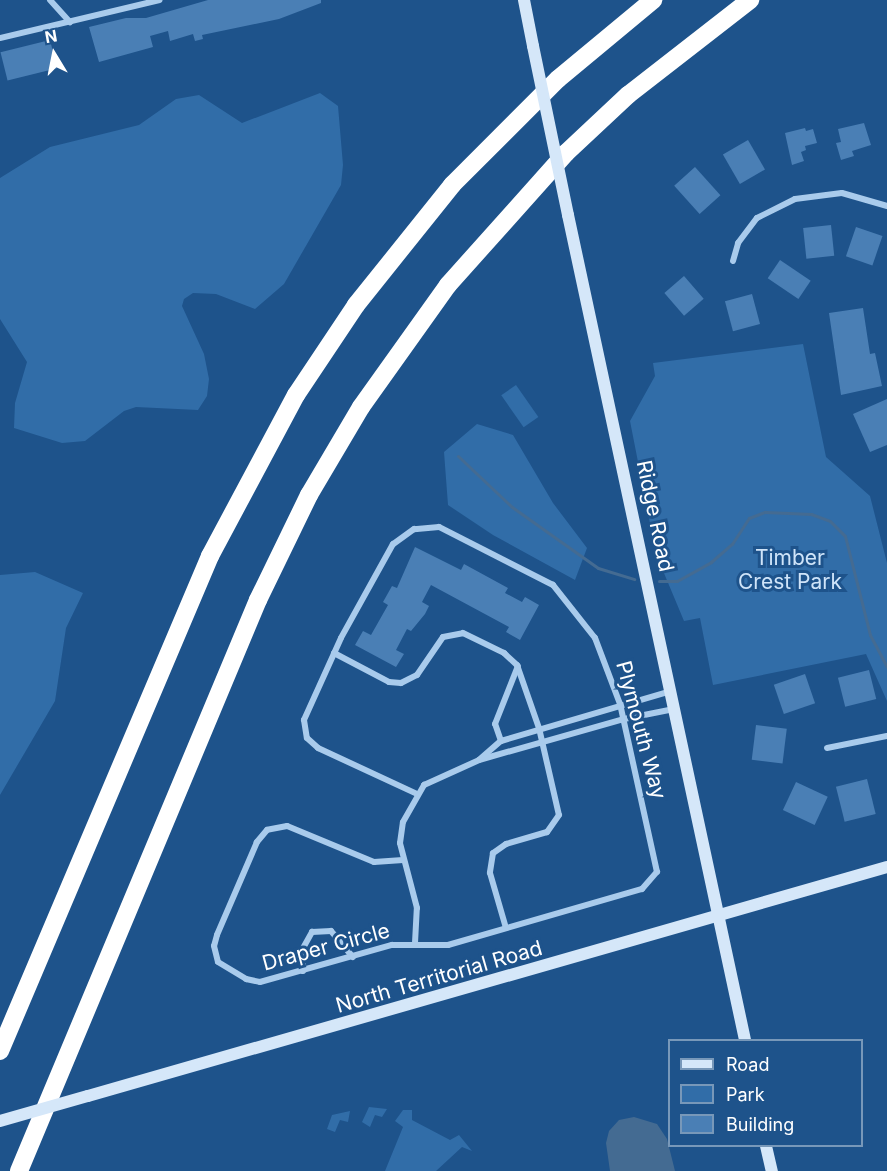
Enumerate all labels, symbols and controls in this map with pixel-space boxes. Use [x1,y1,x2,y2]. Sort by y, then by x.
north arrow [24,24,84,84]
text: N [43,25,59,47]
street label: Ridge Road [631,458,679,574]
park label: Timber Crest Park [738,545,842,595]
street label: Plymouth Way [610,658,672,802]
street label: Draper Circle [259,918,393,976]
street label: North Territorial Road [333,935,545,1019]
legend [668,1039,863,1147]
text: Road [726,1054,769,1075]
text: Park [726,1084,765,1105]
text: Building [726,1114,794,1135]

